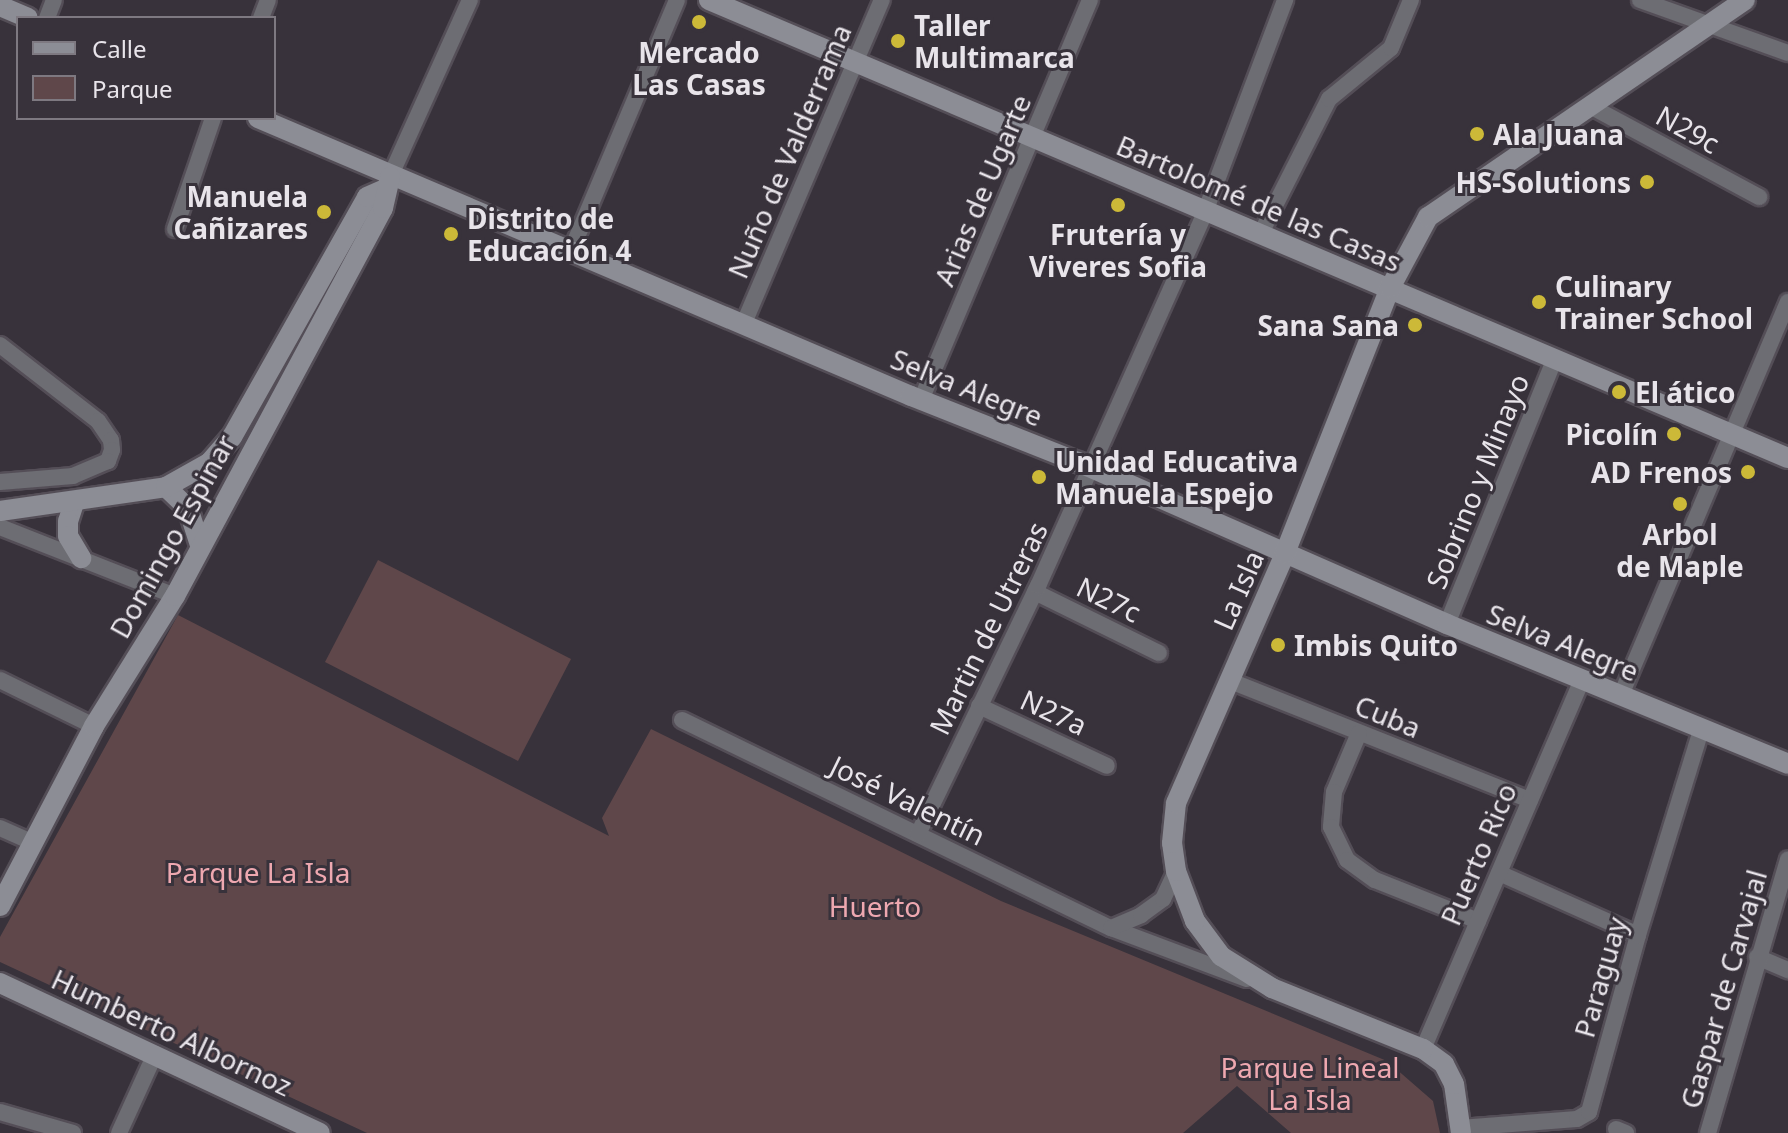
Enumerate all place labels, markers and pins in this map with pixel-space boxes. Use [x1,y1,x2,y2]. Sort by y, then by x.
place label: Taller Multimarca [914,8,1075,74]
marker: Mercado Las Casas [690,13,708,31]
marker: Taller Multimarca [889,32,907,50]
place label: Mercado Las Casas [632,35,766,101]
place label: Ala Juana [1493,117,1624,151]
marker: Ala Juana [1468,125,1486,143]
place label: HS-Solutions [1455,165,1631,199]
marker: HS-Solutions [1638,173,1656,191]
place label: Manuela Cañizares [173,179,308,245]
marker: Frutería y Viveres Sofia [1109,196,1127,214]
place label: Distrito de Educación 4 [467,201,632,267]
marker: Manuela Cañizares [315,203,333,221]
place label: Frutería y Viveres Sofia [1029,217,1207,283]
marker: Distrito de Educación 4 [442,225,460,243]
place label: Culinary Trainer School [1555,269,1753,335]
marker: Culinary Trainer School [1530,293,1548,311]
place label: Sana Sana [1257,308,1399,342]
marker: Sana Sana [1406,316,1424,334]
place label: El ático [1635,375,1736,409]
marker: El ático [1610,383,1628,401]
place label: Picolín [1565,417,1658,451]
marker: Picolín [1665,425,1683,443]
place label: Unidad Educativa Manuela Espejo [1055,444,1298,510]
place label: AD Frenos [1591,455,1732,489]
marker: AD Frenos [1739,463,1757,481]
marker: Unidad Educativa Manuela Espejo [1030,468,1048,486]
marker: Arbol de Maple [1671,495,1689,513]
place label: Arbol de Maple [1616,517,1744,583]
place label: Imbis Quito [1294,628,1458,662]
marker: Imbis Quito [1269,636,1287,654]

